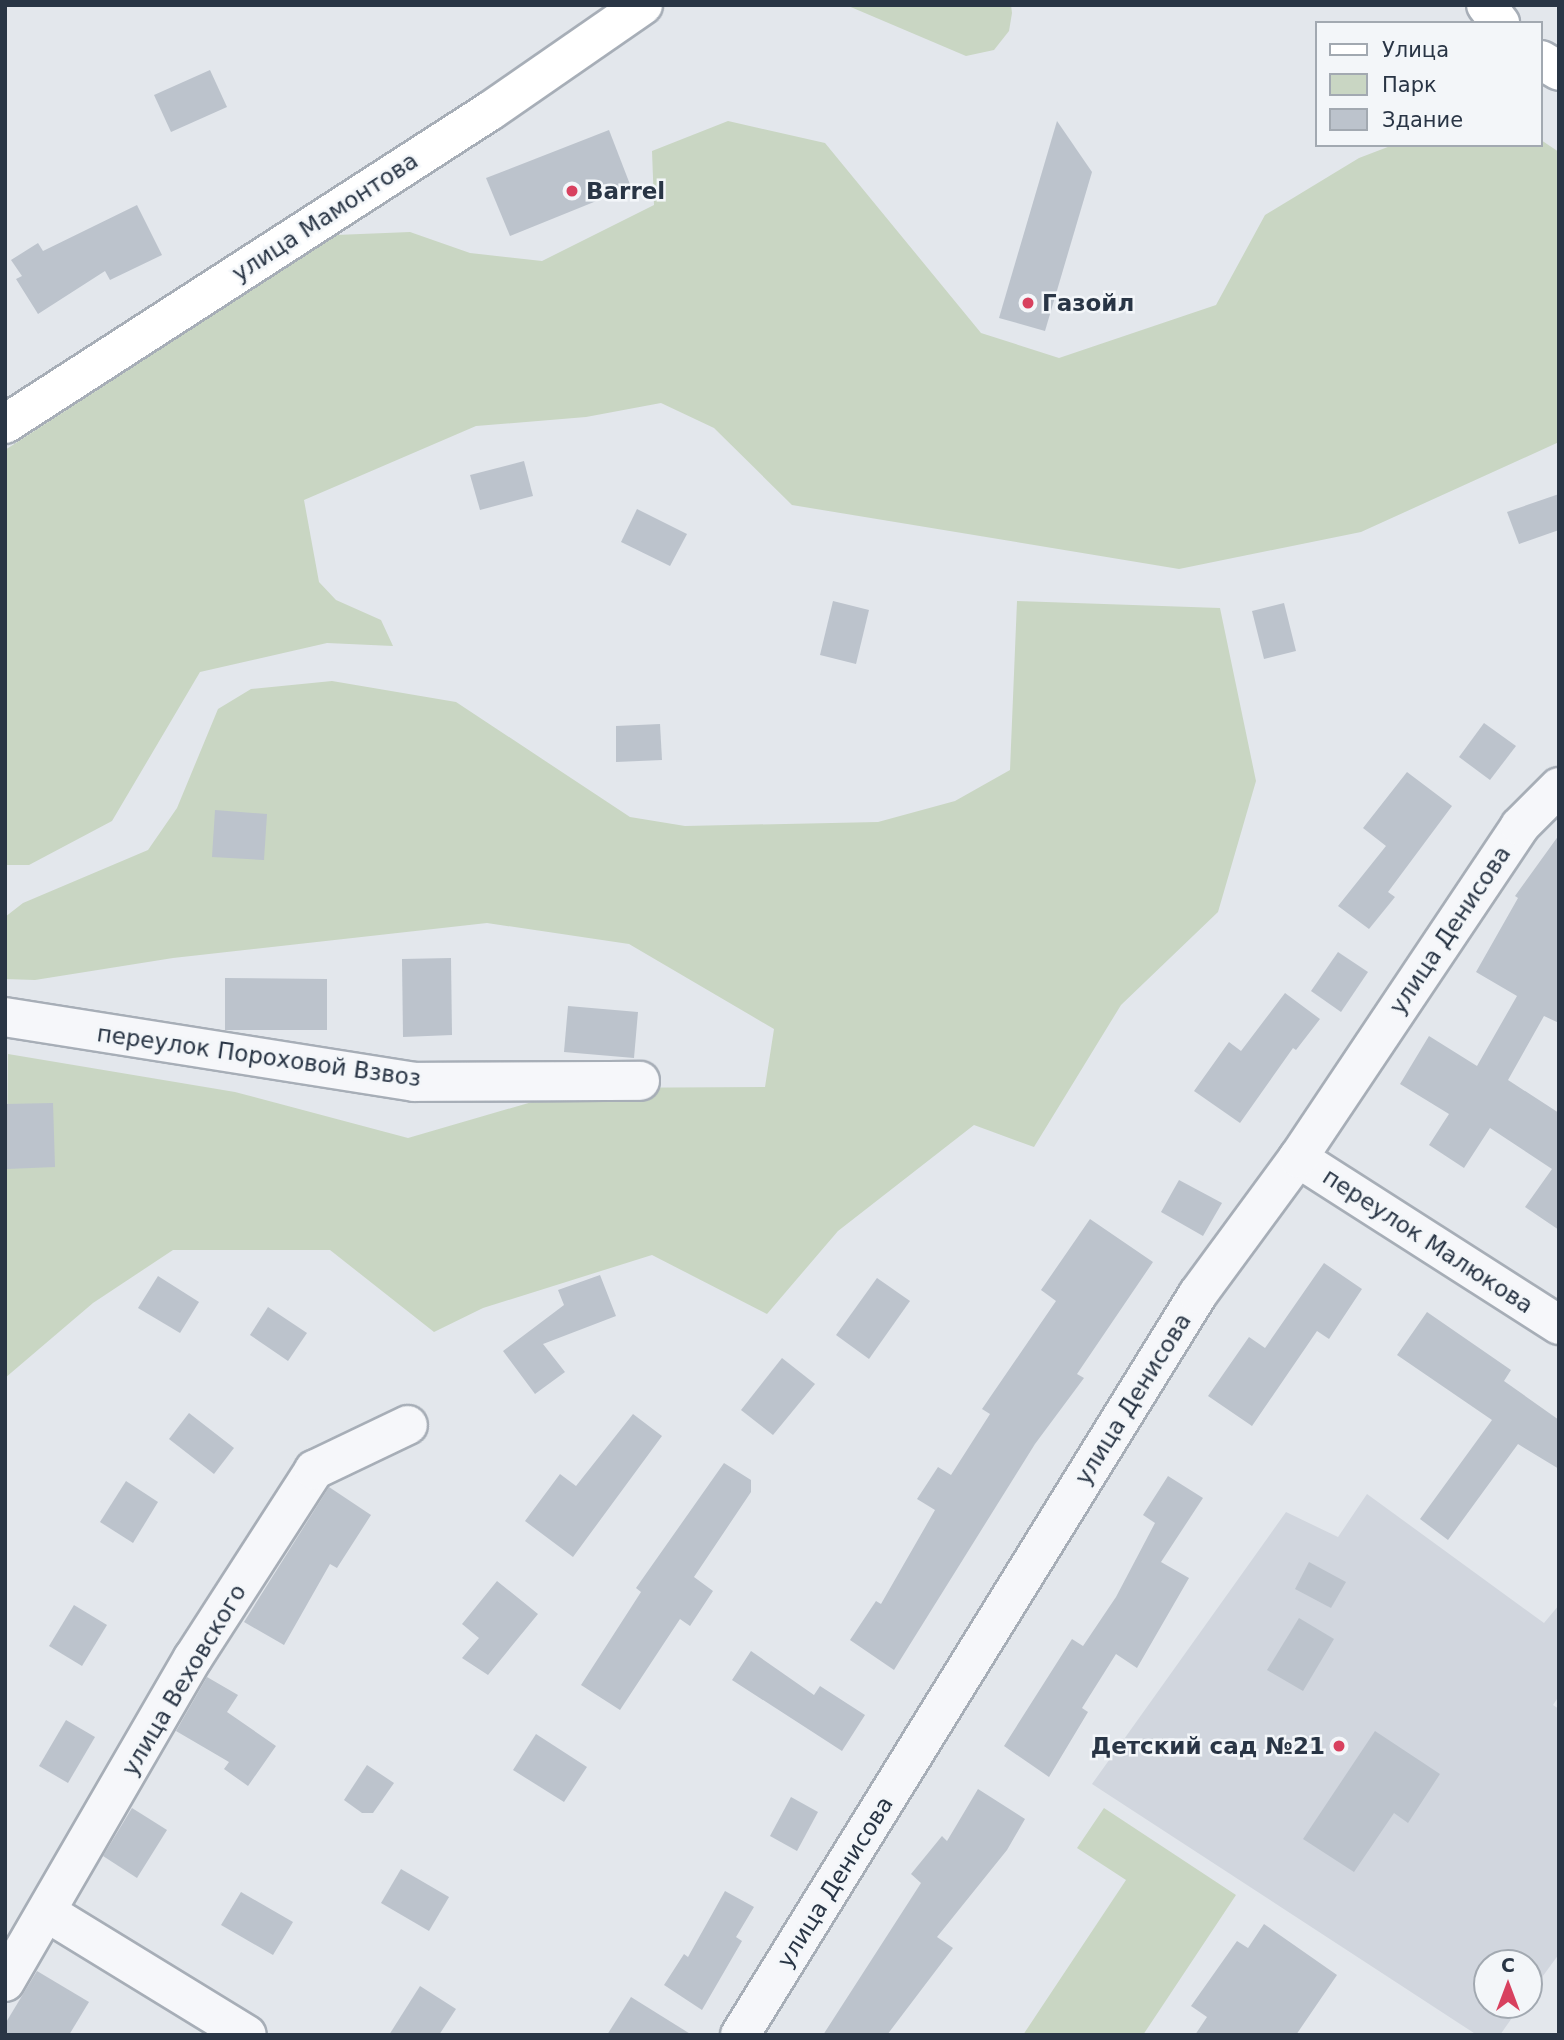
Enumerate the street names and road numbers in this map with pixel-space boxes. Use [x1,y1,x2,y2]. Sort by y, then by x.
street label: улица Мамонтова [227,147,423,287]
street label: улица Денисова [1384,841,1516,1019]
street label: переулок Пороховой Взвоз [95,1020,423,1092]
street label: переулок Малюкова [1318,1163,1538,1319]
street label: улица Денисова [1069,1308,1197,1490]
street label: улица Веховского [116,1579,252,1781]
street label: улица Денисова [771,1791,899,1973]

